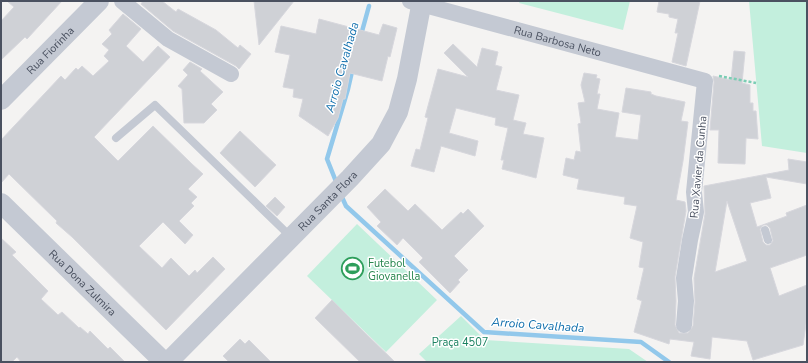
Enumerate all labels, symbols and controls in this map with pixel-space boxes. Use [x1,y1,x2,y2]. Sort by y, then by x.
water label: Arroio Cavalhada [321,20,363,115]
street label: Rua Fiorinha [24,23,78,78]
street label: Rua Barbosa Neto [512,23,603,61]
street label: Rua Xavier da Cunha [687,115,710,219]
street label: Rua Santa Flora [295,168,361,234]
street label: Rua Dona Zulmira [45,247,119,319]
sports icon: Futebol Giovanella [339,256,365,282]
place label: Futebol Giovanella [368,256,421,284]
water label: Arroio Cavalhada [490,314,585,336]
park label: Praça 4507 [432,335,488,350]

